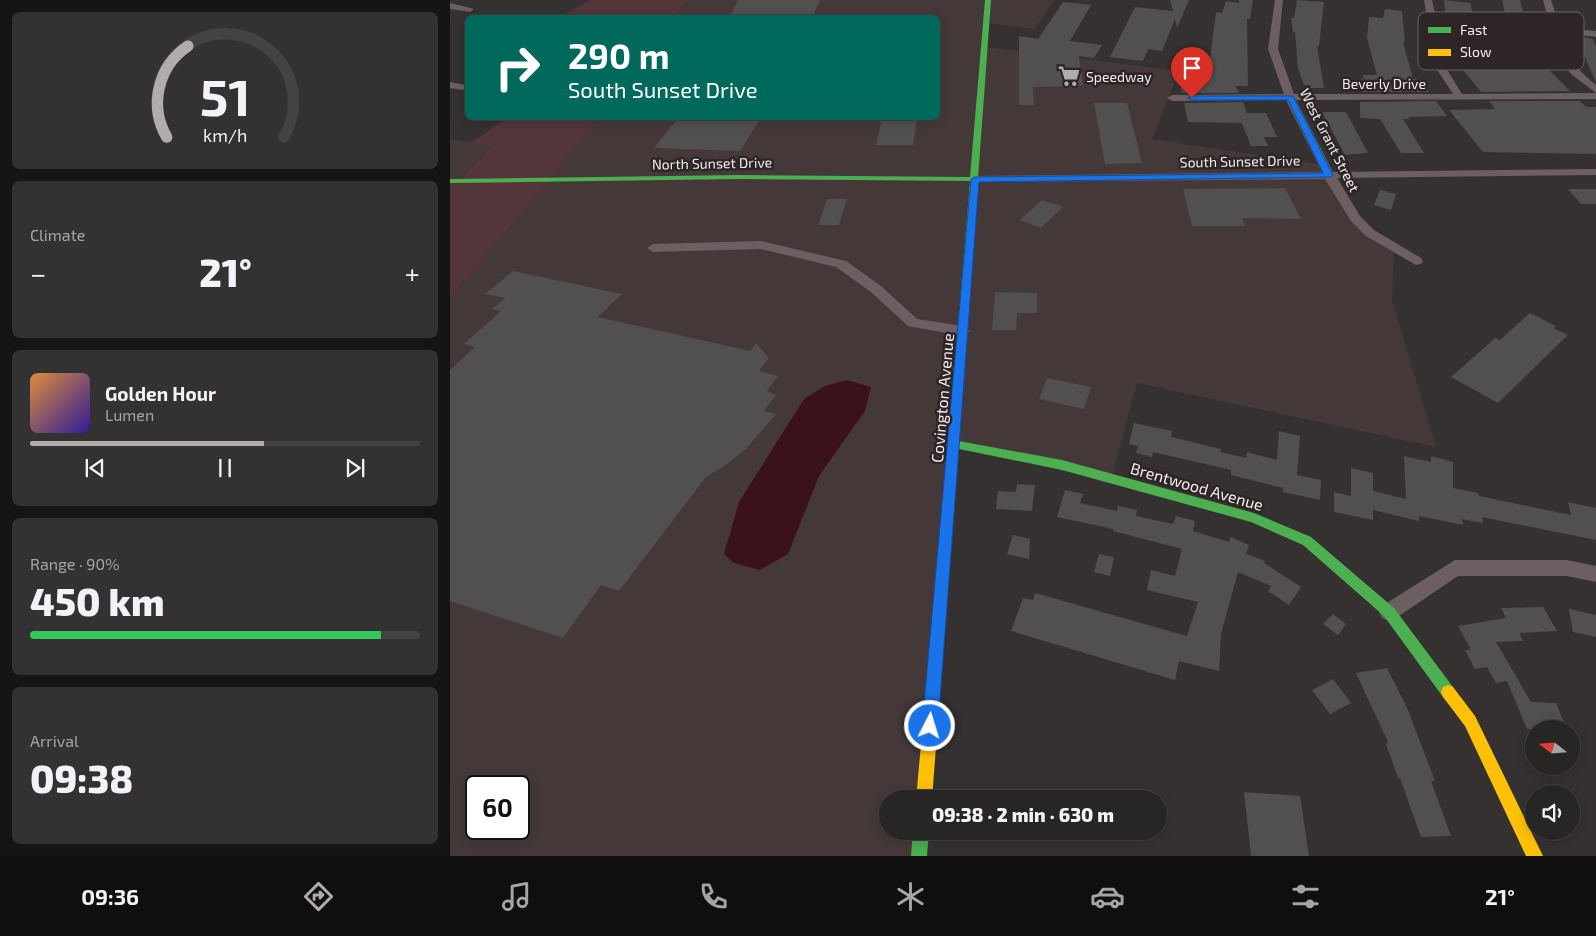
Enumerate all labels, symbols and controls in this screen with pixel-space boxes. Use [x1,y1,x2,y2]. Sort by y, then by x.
legend [1418,12,1584,70]
text: Fast [1460,21,1487,38]
text: 290 m [568,34,669,76]
icon: right [485,35,550,100]
text: Slow [1460,43,1492,60]
pin [1171,47,1213,98]
icon: arrive [1178,54,1206,82]
supermarket icon: Speedway [1056,63,1082,89]
text: 51 [199,64,251,126]
place label: Speedway [1086,68,1152,85]
street label: Beverly Drive [1342,75,1426,92]
text: South Sunset Drive [568,76,758,102]
street label: West Grant Street [1297,85,1363,195]
text: km/h [203,124,247,146]
street label: South Sunset Drive [1180,151,1300,171]
street label: North Sunset Drive [652,153,772,173]
text: Climate [30,225,85,244]
text: 21° [199,249,252,295]
text: − [30,256,46,290]
text: + [405,256,420,290]
street label: Covington Avenue [927,332,957,464]
text: Golden Hour [105,382,216,405]
text: Lumen [105,405,154,424]
icon: previous [81,454,109,482]
icon: pause [211,454,239,482]
icon: next [341,454,369,482]
street label: Brentwood Avenue [1128,458,1266,514]
text: Range · 90% [30,554,119,573]
text: 450 km [30,578,164,624]
position arrow [903,699,955,751]
north arrow [1525,720,1580,775]
map controls [1525,720,1580,840]
text: Arrival [30,731,79,750]
text: 09:38 [30,755,133,801]
speed limit sign: 60 [465,775,530,840]
button: sound [1525,785,1580,840]
text: 09:38 · 2 min · 630 m [932,803,1114,826]
icon: directions [301,879,336,914]
icon: music [499,879,534,914]
icon: phone [696,879,731,914]
icon: climate [893,879,928,914]
icon: car [1090,879,1125,914]
icon: filters [1288,879,1323,914]
text: 09:36 [81,883,139,909]
text: 21° [1485,883,1515,909]

